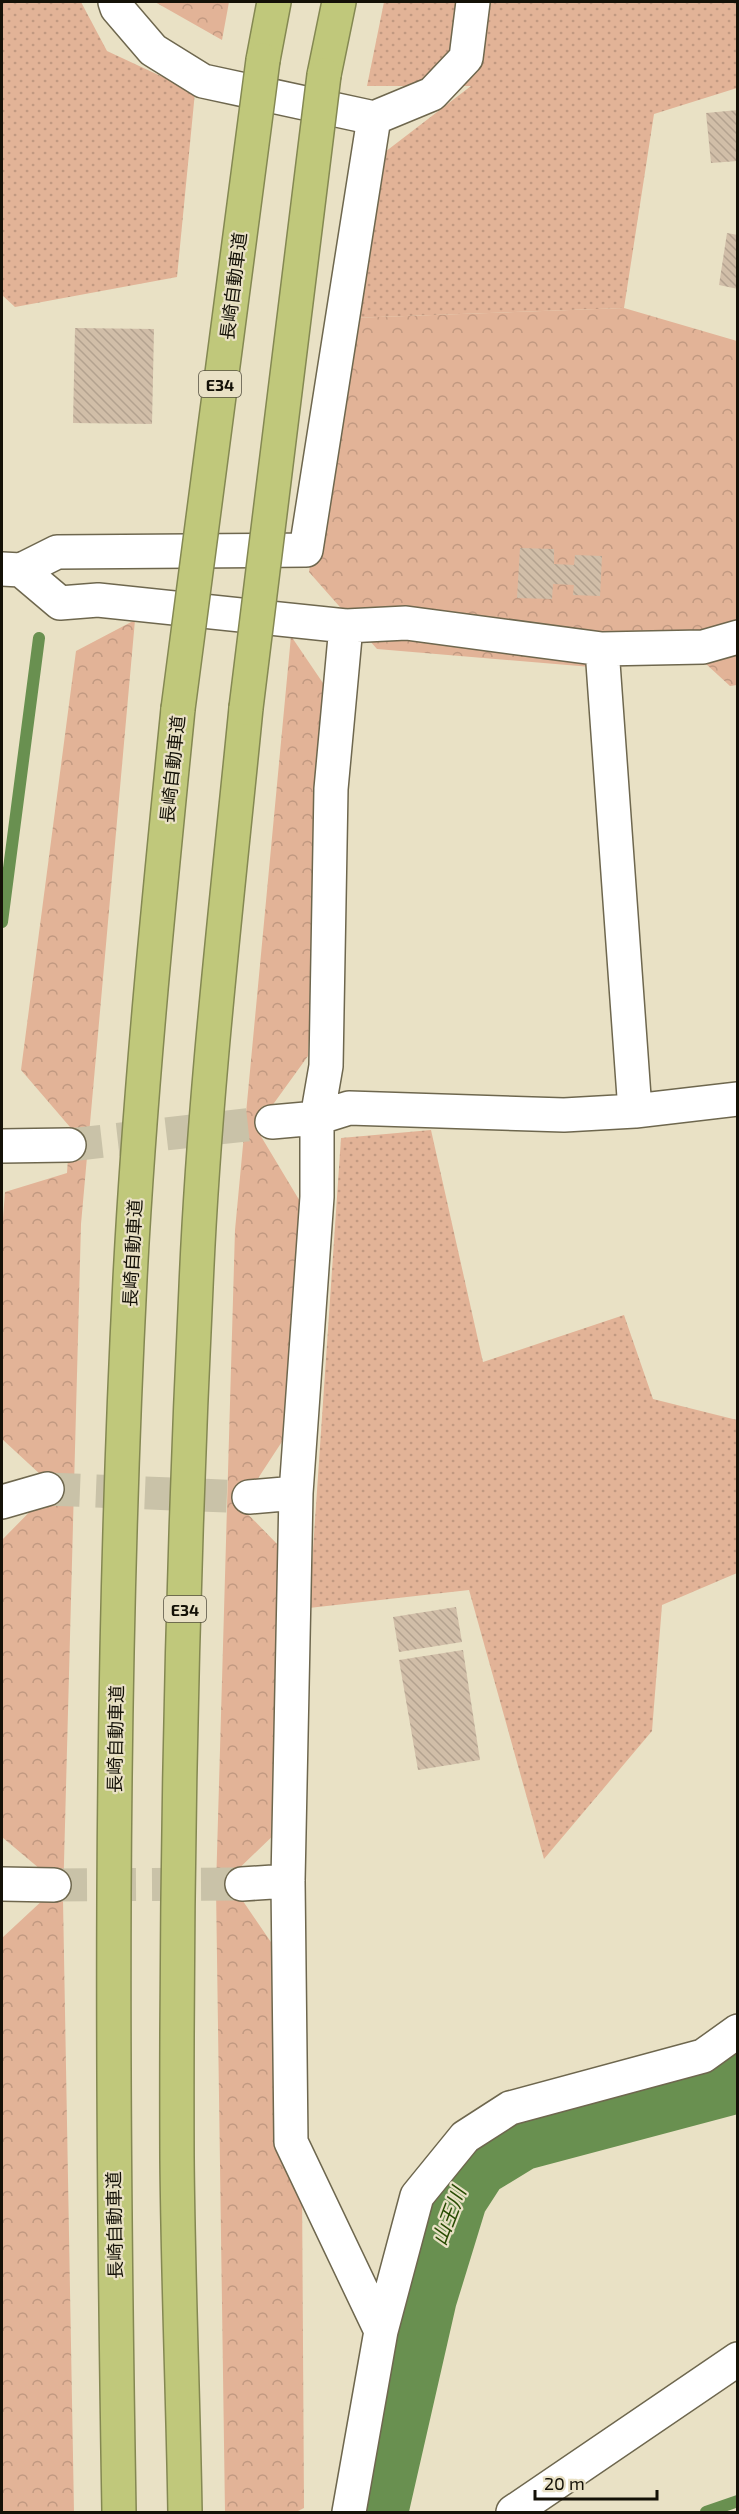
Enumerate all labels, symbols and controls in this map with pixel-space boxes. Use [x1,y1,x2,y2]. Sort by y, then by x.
street label: 長崎自動車道 [216,231,250,341]
road number: E34 [199,371,241,397]
street label: 長崎自動車道 [155,714,189,824]
street label: 長崎自動車道 [118,1198,146,1308]
road number: E34 [164,1596,206,1622]
street label: 長崎自動車道 [103,1685,127,1793]
street label: 長崎自動車道 [102,2171,126,2279]
water label: 山王川 [426,2182,471,2248]
scale bar [535,2463,656,2501]
text: 20 m [544,2472,585,2494]

